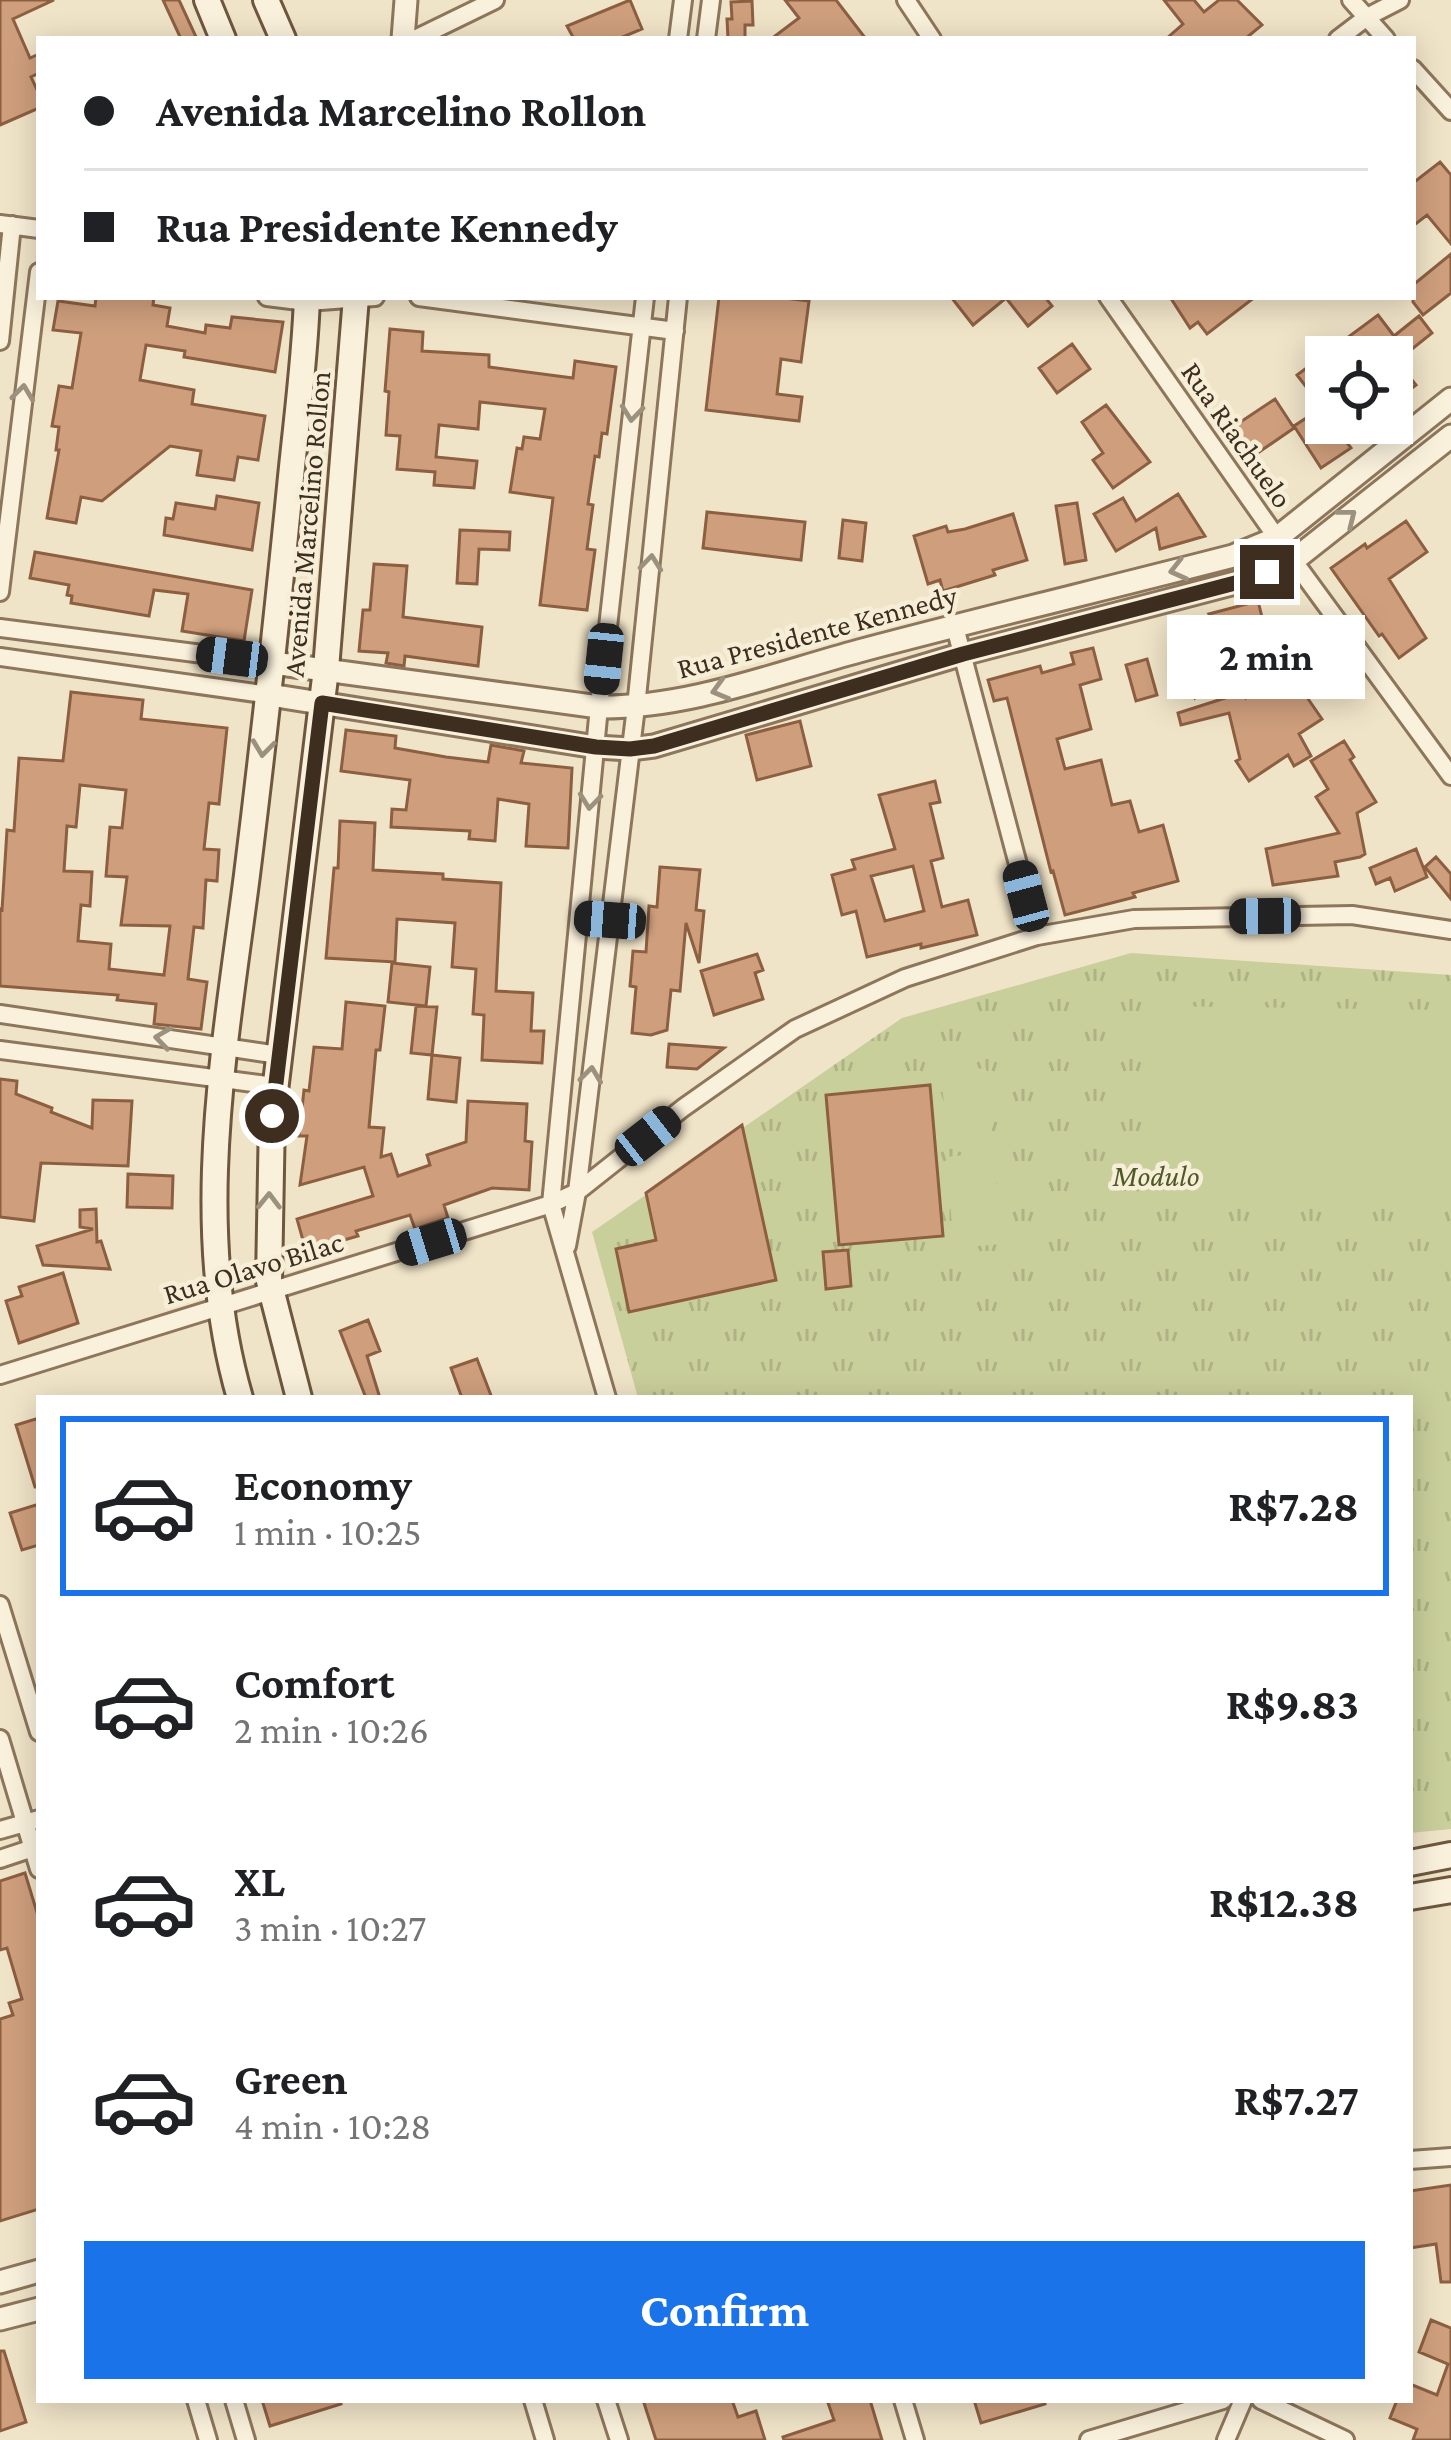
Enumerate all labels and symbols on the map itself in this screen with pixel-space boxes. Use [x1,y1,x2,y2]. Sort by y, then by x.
street label: Rua Riachuelo [1175,355,1300,514]
street label: Avenida Marcelino Rollon [277,370,336,678]
one-way arrow [10,383,36,403]
one-way arrow [620,404,645,423]
one-way arrow [1335,510,1357,531]
route end [1240,545,1294,599]
one-way arrow [638,553,663,572]
one-way arrow [1168,556,1189,581]
street label: Rua Presidente Kennedy [673,578,961,686]
callout: 2 min [1168,614,1366,698]
car [582,621,626,697]
car [194,635,270,679]
one-way arrow [710,676,730,701]
one-way arrow [251,738,277,758]
one-way arrow [578,792,603,811]
car [999,857,1053,935]
car [1229,897,1301,935]
car [573,900,647,940]
one-way arrow [153,1026,173,1052]
one-way arrow [577,1066,603,1085]
route start [245,1089,299,1143]
car [609,1100,687,1172]
park label: Modulo [1112,1159,1199,1192]
one-way arrow [256,1191,282,1209]
car [391,1214,471,1270]
street label: Rua Olavo Bilac [159,1224,347,1310]

